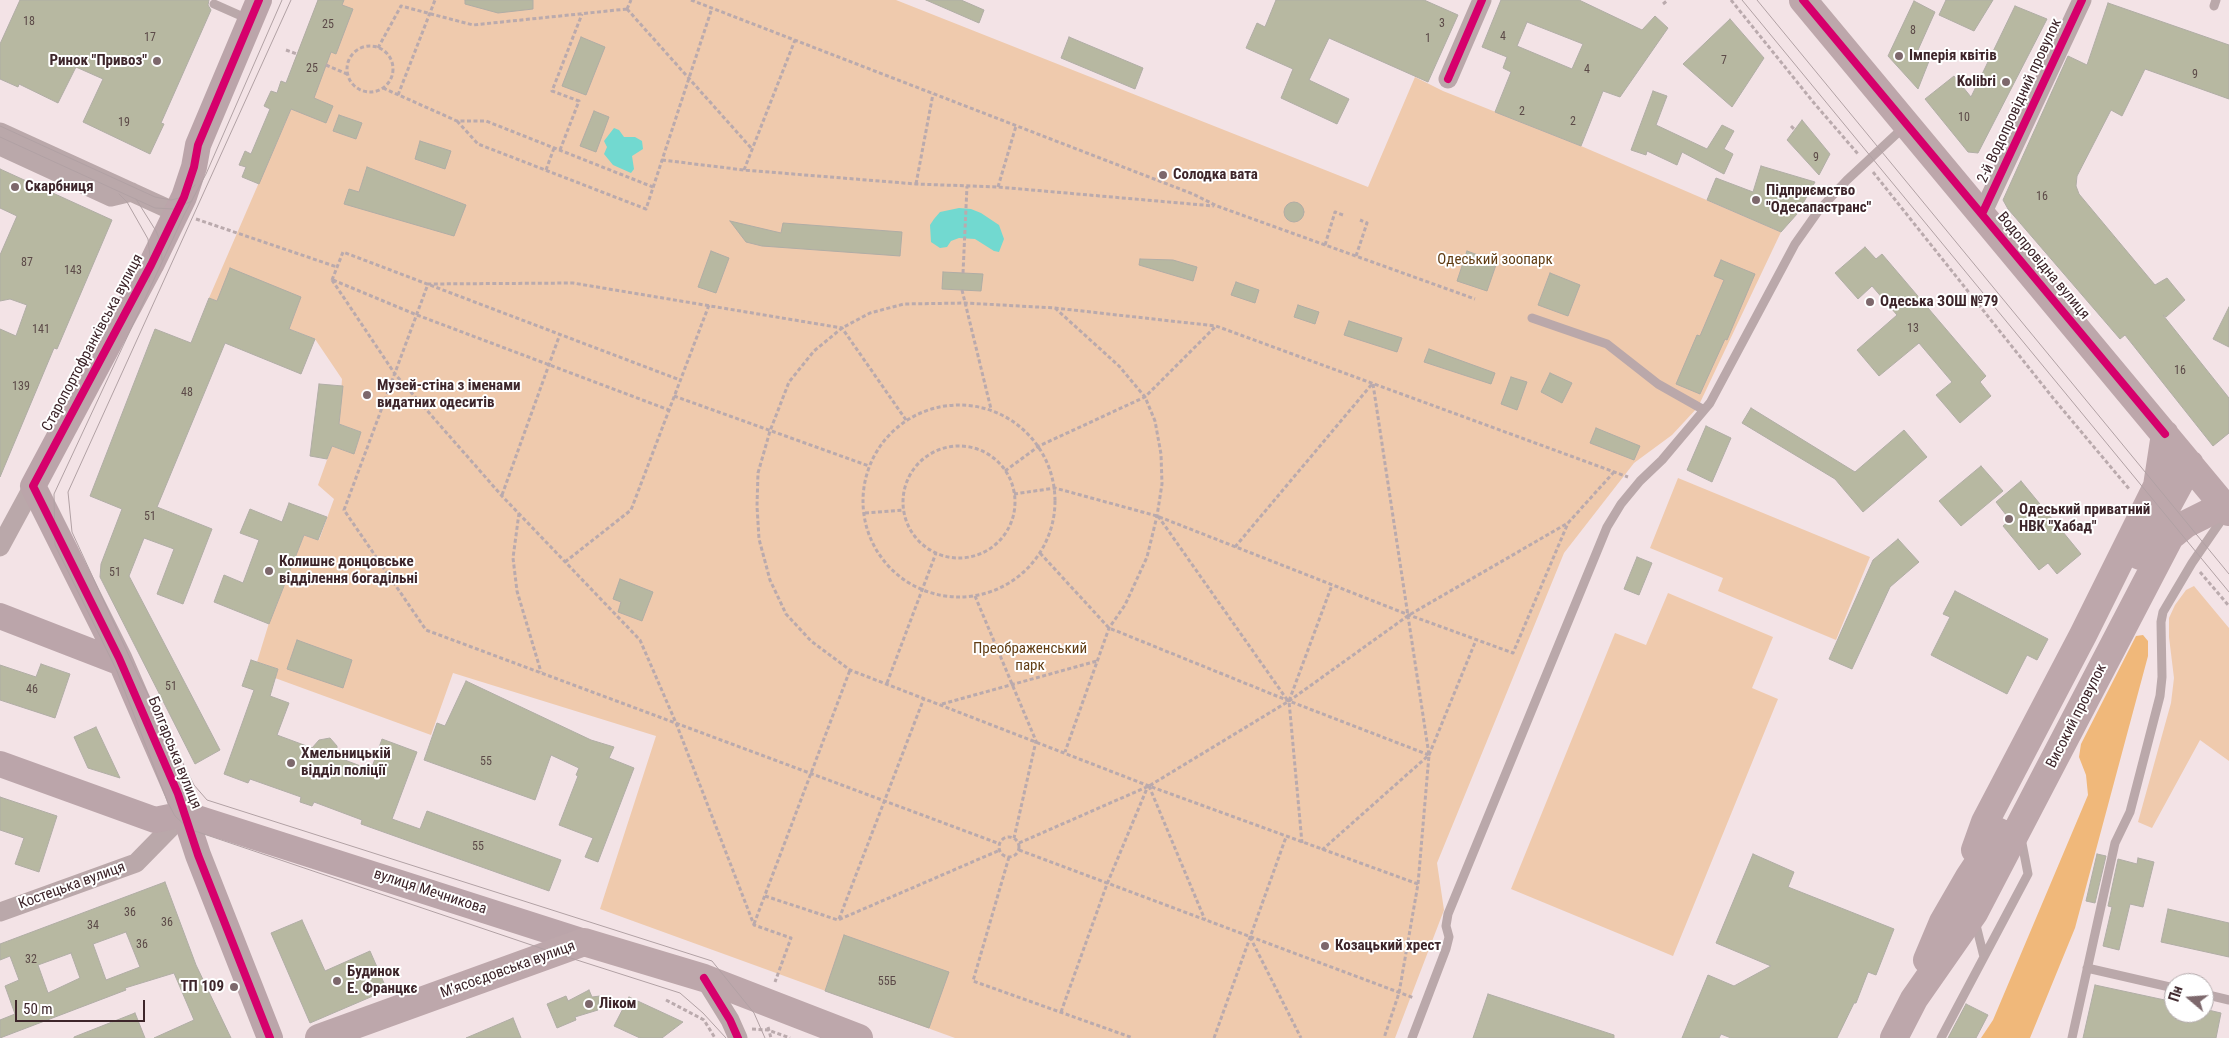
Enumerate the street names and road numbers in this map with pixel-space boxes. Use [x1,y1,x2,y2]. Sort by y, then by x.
street label: 2-й Водопровідний провулок [1974,16,2066,186]
street label: Водопровідна вулиця [1993,209,2093,323]
street label: Старопортофранківська вулиця [39,251,147,435]
street label: Високий провулок [2043,661,2111,771]
street label: Болгарська вулиця [143,694,205,812]
street label: Костецька вулиця [16,858,128,914]
street label: вулиця Мечникова [371,865,489,919]
street label: Мʼясоєдовська вулиця [438,937,578,1003]

